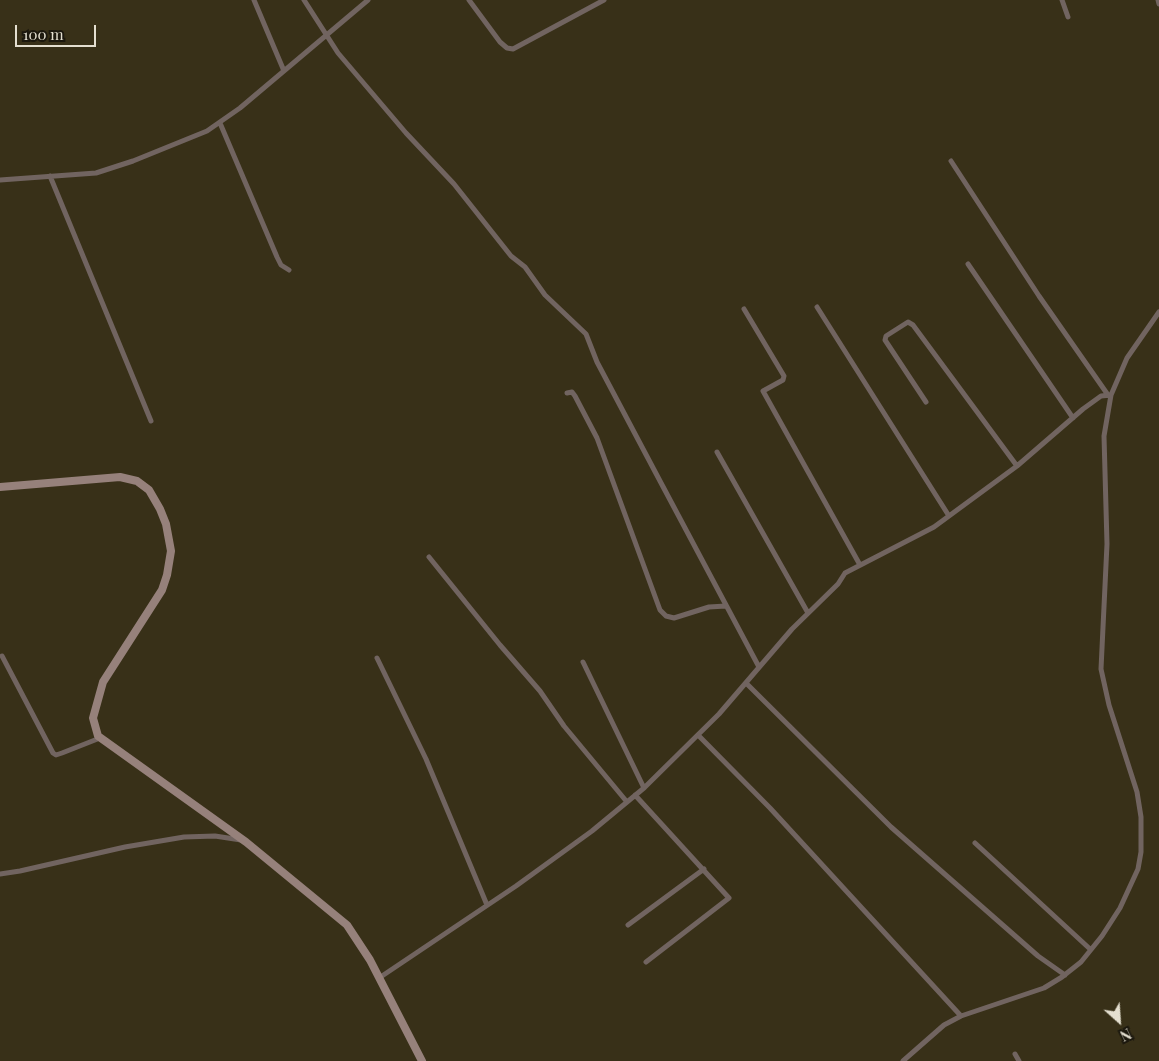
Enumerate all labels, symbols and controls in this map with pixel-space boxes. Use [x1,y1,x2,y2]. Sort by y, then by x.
scale bar [18,15,99,47]
text: 100 m [23,24,64,44]
north arrow [1094,996,1144,1046]
text: N [1117,1024,1135,1046]

